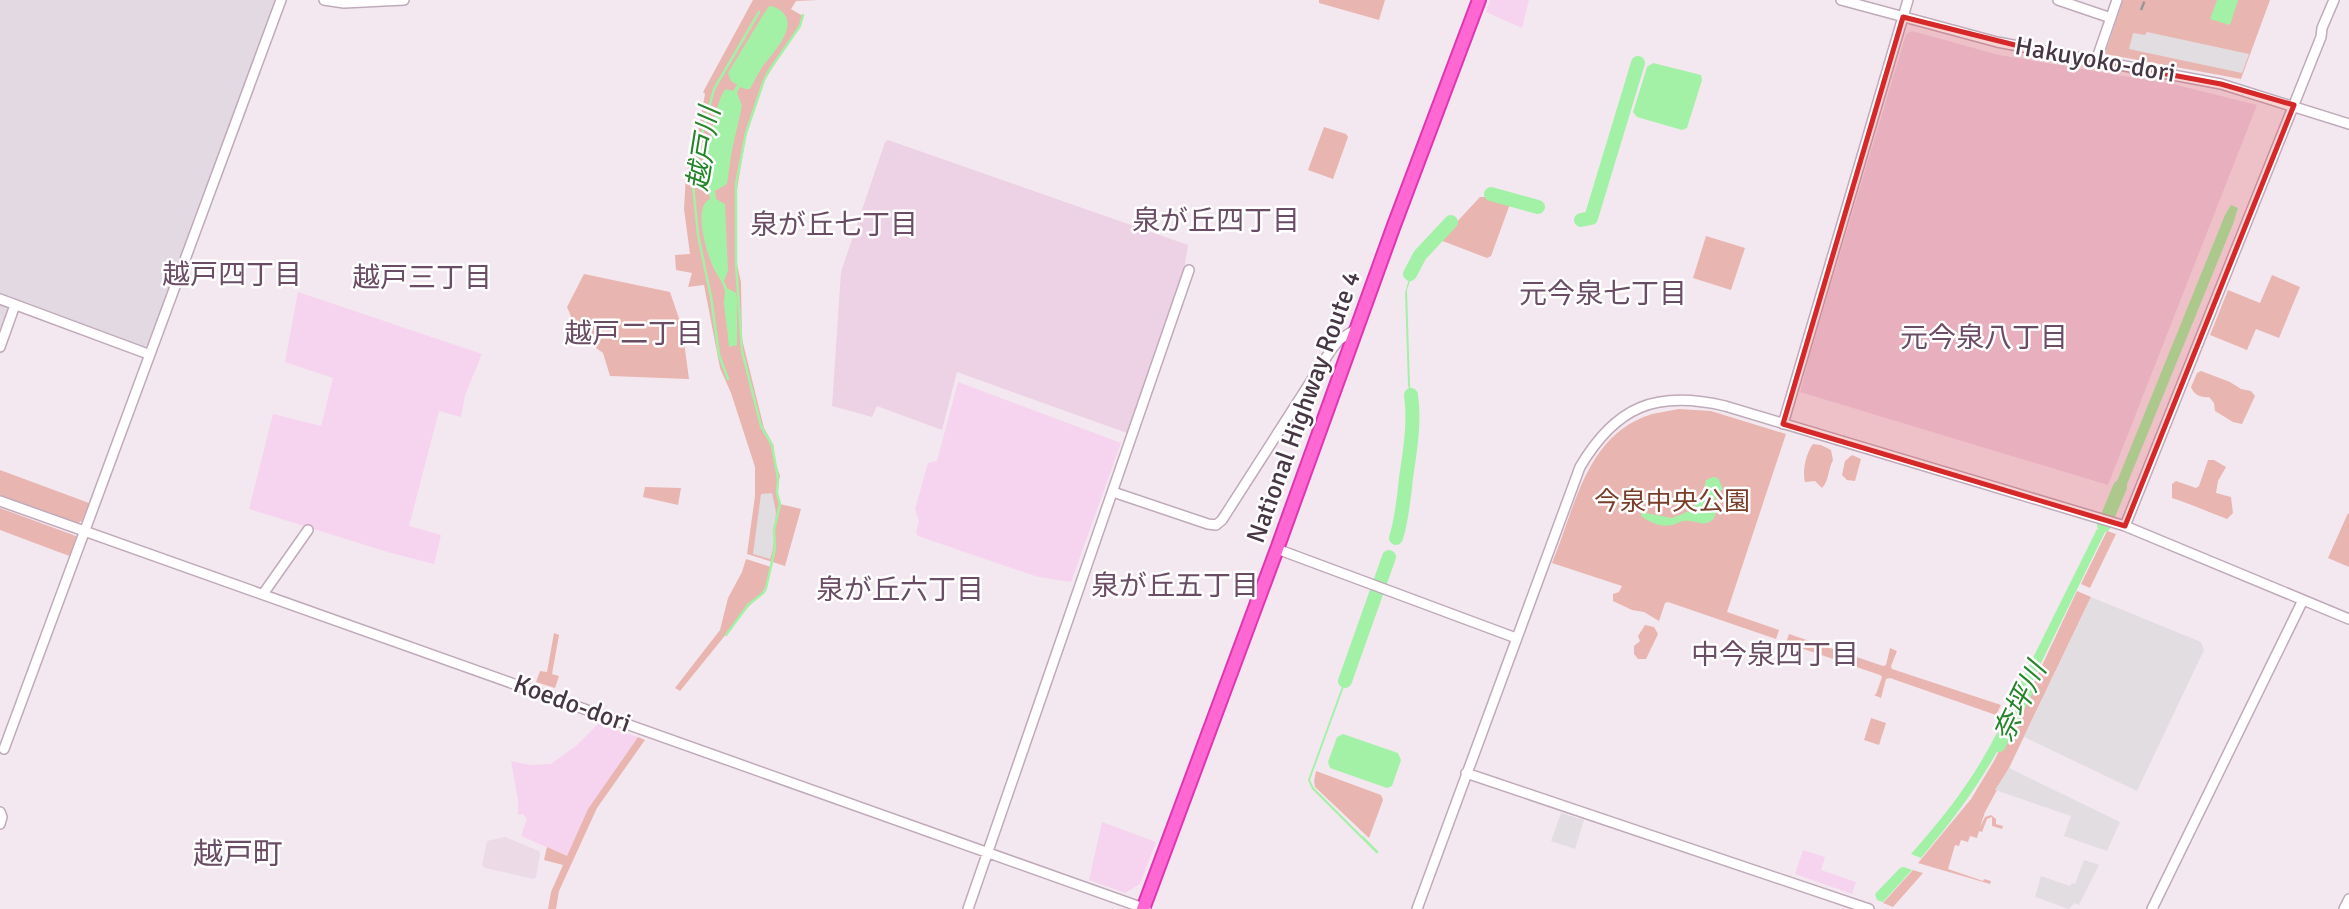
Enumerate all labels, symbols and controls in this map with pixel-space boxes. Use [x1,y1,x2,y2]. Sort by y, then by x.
street label: Hakuyoko-dori [2012,30,2178,90]
water label: 越戸川 [681,102,728,193]
district label: 泉が丘四丁目 [1132,204,1300,238]
district label: 泉が丘七丁目 [750,208,918,242]
district label: 越戸四丁目 [162,258,302,292]
district label: 越戸三丁目 [352,261,492,295]
street label: National Highway Route 4 [1240,267,1368,547]
district label: 元今泉七丁目 [1519,277,1687,311]
district label: 越戸二丁目 [564,317,704,351]
district label: 元今泉八丁目 [1900,321,2068,355]
park label: 今泉中央公園 [1594,486,1750,518]
district label: 泉が丘五丁目 [1091,569,1259,603]
district label: 泉が丘六丁目 [816,573,984,607]
district label: 中今泉四丁目 [1691,638,1859,672]
water label: 奈坪川 [1986,654,2055,747]
street label: Koedo-dori [509,668,635,740]
district label: 越戸町 [193,836,283,873]

